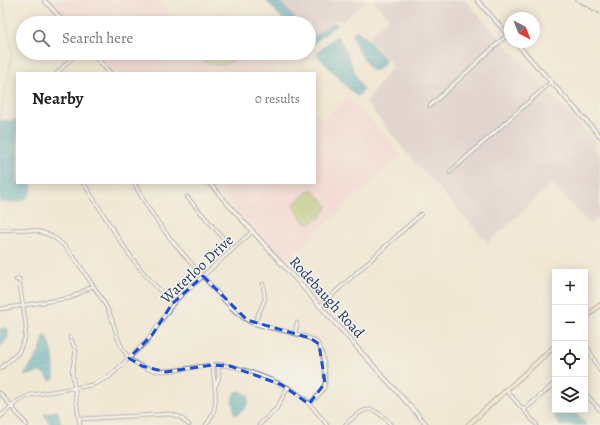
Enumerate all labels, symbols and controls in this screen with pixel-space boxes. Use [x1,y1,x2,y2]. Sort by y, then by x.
north arrow [504,12,540,48]
search box [16,16,316,60]
icon: search [30,27,52,49]
text: Search here [62,28,133,48]
text: Nearby [32,87,83,110]
text: 0 results [255,90,300,107]
street label: Waterloo Drive [156,230,238,309]
street label: Rodebaugh Road [285,252,370,343]
map controls [552,269,588,413]
button: + [552,269,588,305]
button: − [552,305,588,341]
button: locate [552,341,588,377]
button: layers [552,377,588,413]

